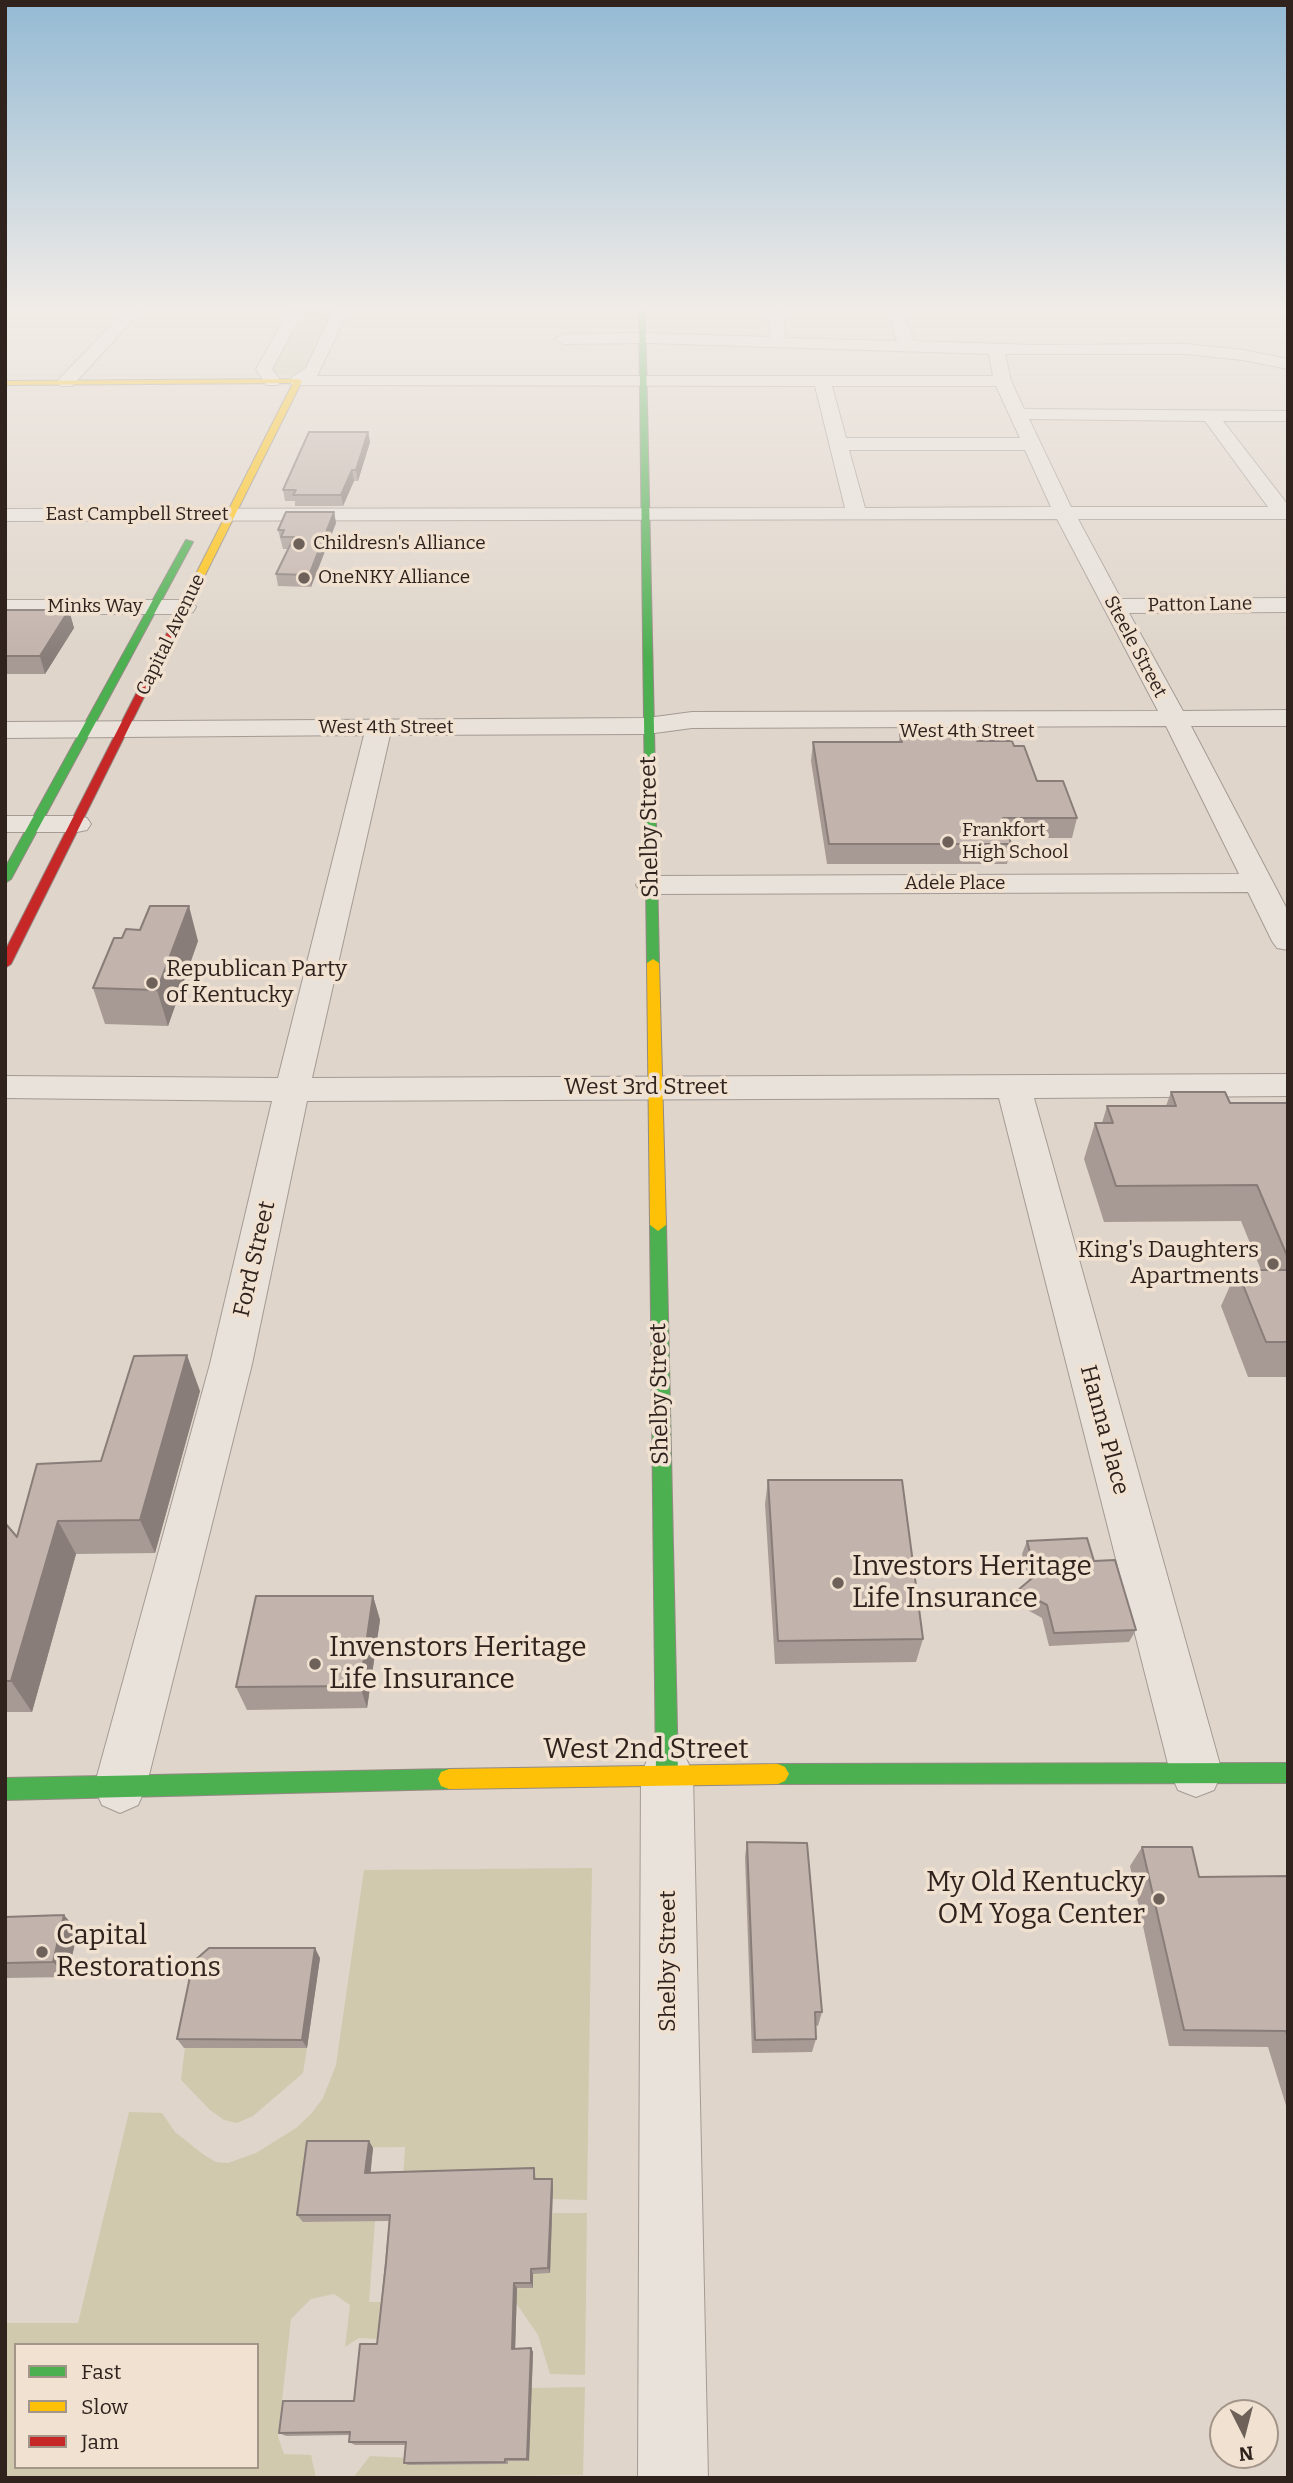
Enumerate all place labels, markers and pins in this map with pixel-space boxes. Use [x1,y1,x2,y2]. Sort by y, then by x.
place label: Childresn's Alliance [313,533,486,555]
marker: Childresn's Alliance [291,536,307,552]
place label: OneNKY Alliance [318,567,470,589]
marker: OneNKY Alliance [296,570,312,586]
place label: Frankfort High School [962,820,1068,864]
marker: Frankfort High School [940,834,956,850]
place label: Republican Party of Kentucky [166,956,347,1010]
marker: Republican Party of Kentucky [144,975,160,991]
place label: King's Daughters Apartments [1078,1237,1259,1291]
marker: King's Daughters Apartments [1265,1256,1281,1272]
place label: Investors Heritage Life Insurance [852,1550,1092,1616]
marker: Investors Heritage Life Insurance [830,1575,846,1591]
place label: Invenstors Heritage Life Insurance [329,1631,587,1697]
marker: Invenstors Heritage Life Insurance [307,1656,323,1672]
place label: My Old Kentucky OM Yoga Center [926,1866,1145,1932]
marker: My Old Kentucky OM Yoga Center [1151,1891,1167,1907]
place label: Capital Restorations [56,1919,221,1985]
marker: Capital Restorations [34,1944,50,1960]

